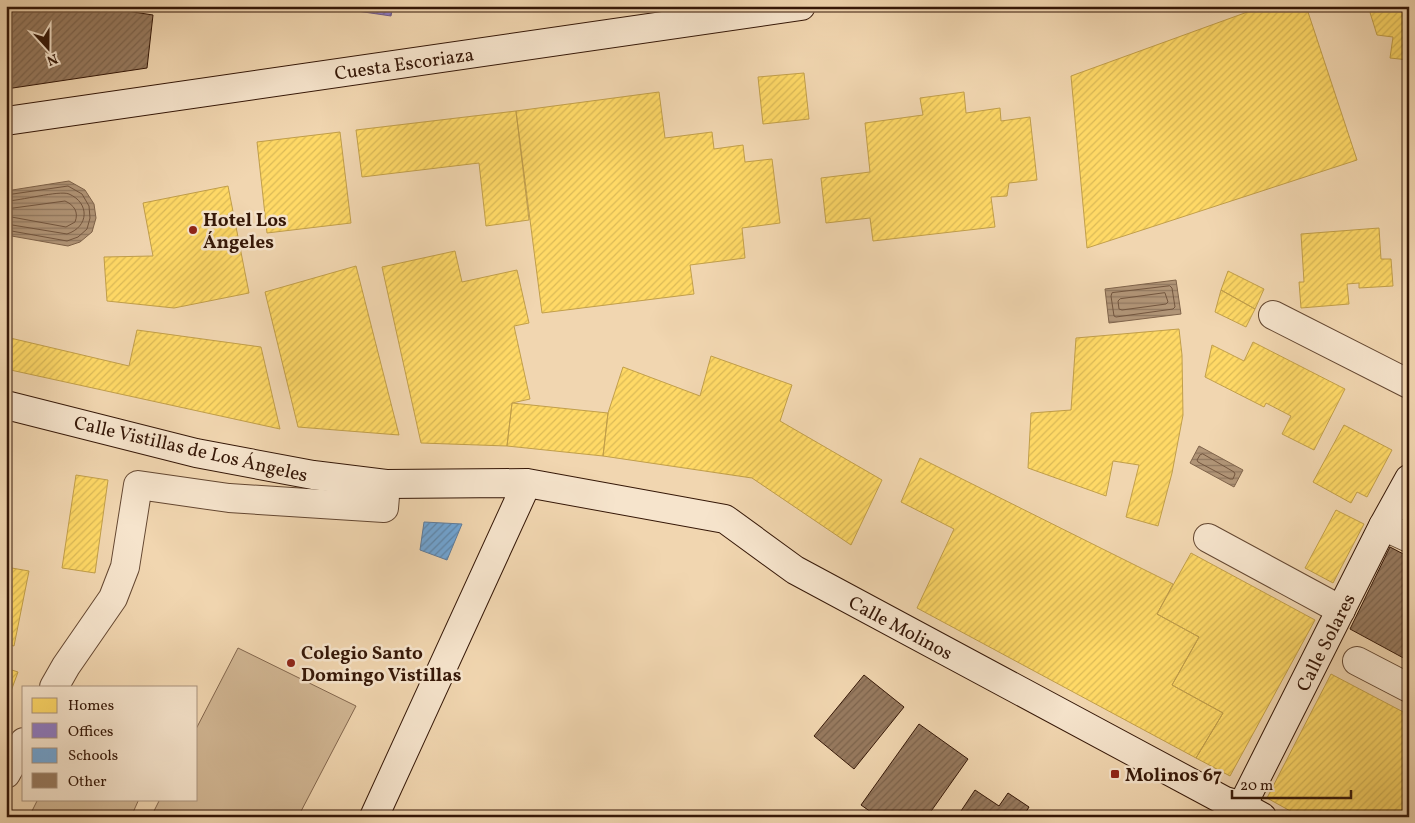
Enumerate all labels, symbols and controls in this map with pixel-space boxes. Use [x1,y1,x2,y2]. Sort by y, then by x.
north arrow [22,22,72,72]
street label: Cuesta Escoriaza [333,42,476,88]
text: N [44,48,60,69]
place label: Hotel Los Ángeles [203,208,287,256]
marker: Hotel Los Ángeles [187,224,199,236]
street label: Calle Vistillas de Los Ángeles [71,410,310,489]
street label: Calle Solares [1291,589,1363,696]
street label: Calle Molinos [844,590,957,667]
place label: Colegio Santo Domingo Vistillas [301,641,462,689]
marker: Colegio Santo Domingo Vistillas [285,657,297,669]
legend [22,686,198,800]
text: Homes [68,696,114,717]
text: Offices [68,722,113,743]
text: Schools [68,746,118,767]
place label: Molinos 67 [1125,763,1222,789]
marker: Molinos 67 [1109,768,1121,780]
scale bar [1232,768,1351,800]
text: Other [68,772,107,793]
text: 20 m [1240,776,1273,797]

